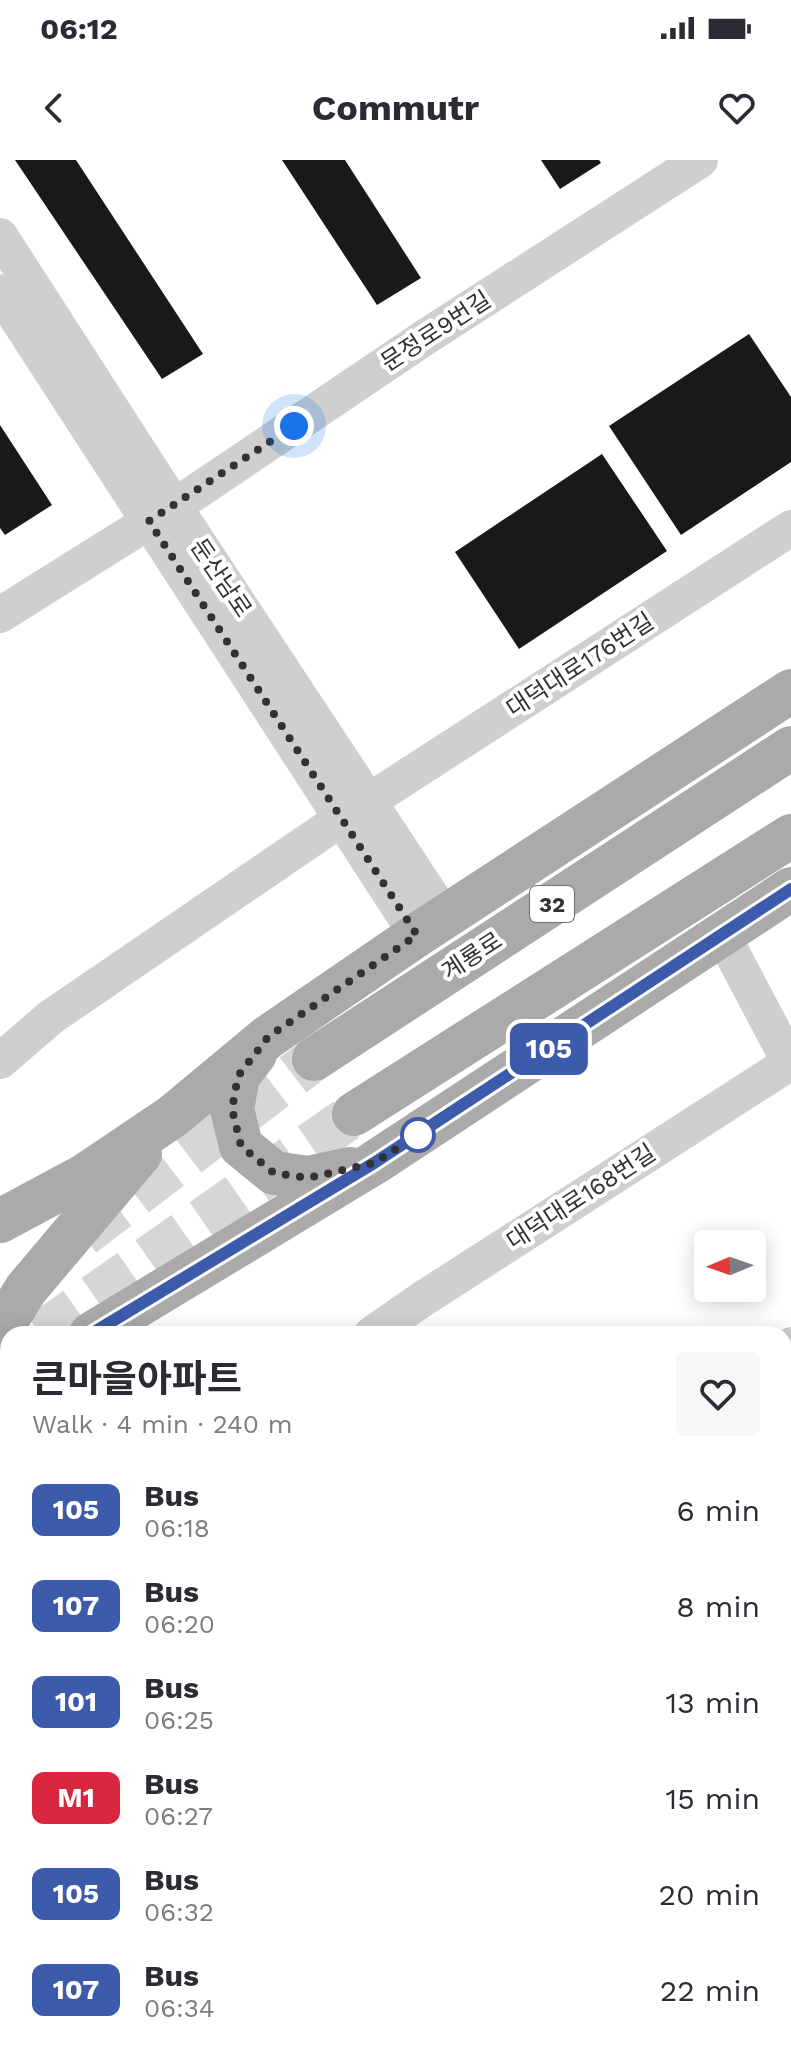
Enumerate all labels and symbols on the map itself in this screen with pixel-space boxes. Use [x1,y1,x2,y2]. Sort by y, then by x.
street label: 문정로9번길 [376,285,496,377]
your location [274,406,314,446]
street label: 둔산남로 [185,534,257,622]
street label: 대덕대로176번길 [501,607,659,723]
road number: 32 [530,886,574,922]
street label: 계룡로 [437,926,507,986]
line badge: 105 [503,1023,595,1075]
unlabelled marker [401,1118,435,1152]
street label: 대덕대로168번길 [502,1139,660,1255]
north arrow [694,1230,766,1302]

